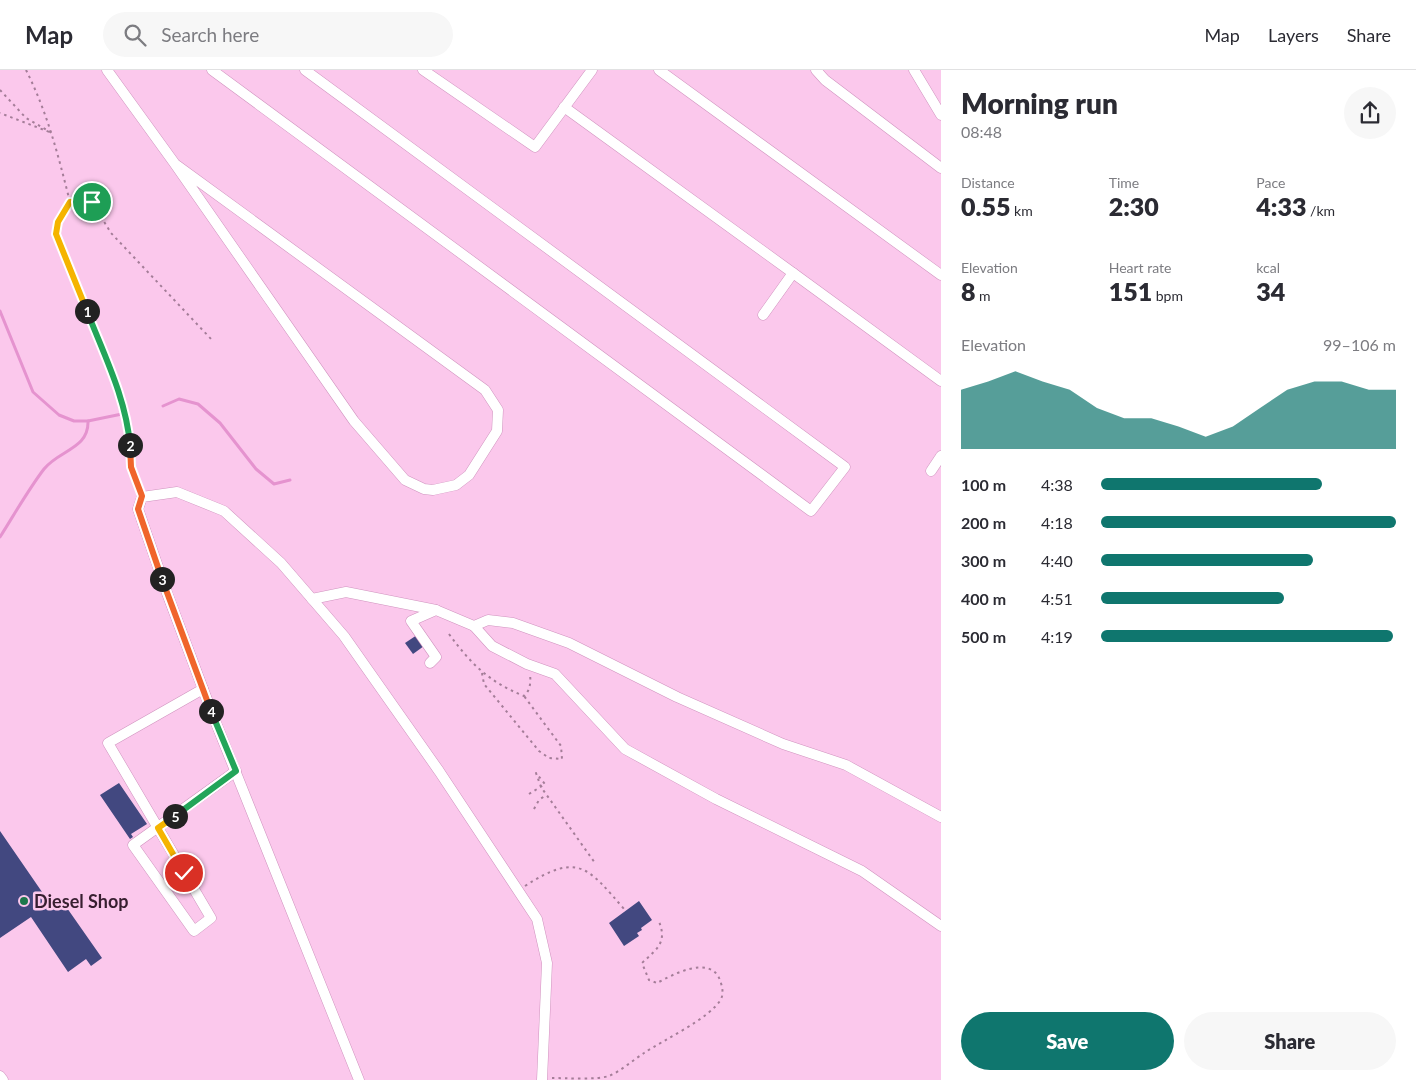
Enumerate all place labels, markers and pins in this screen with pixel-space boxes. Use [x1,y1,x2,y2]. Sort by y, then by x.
pin [71,181,113,223]
pin: 1 [74,298,100,324]
pin: 2 [118,432,142,458]
pin: 3 [150,566,174,592]
pin: 4 [198,698,224,724]
pin: 5 [162,804,188,828]
pin [163,852,205,894]
place label: Diesel Shop [34,890,129,912]
marker: Diesel Shop [18,895,30,907]

